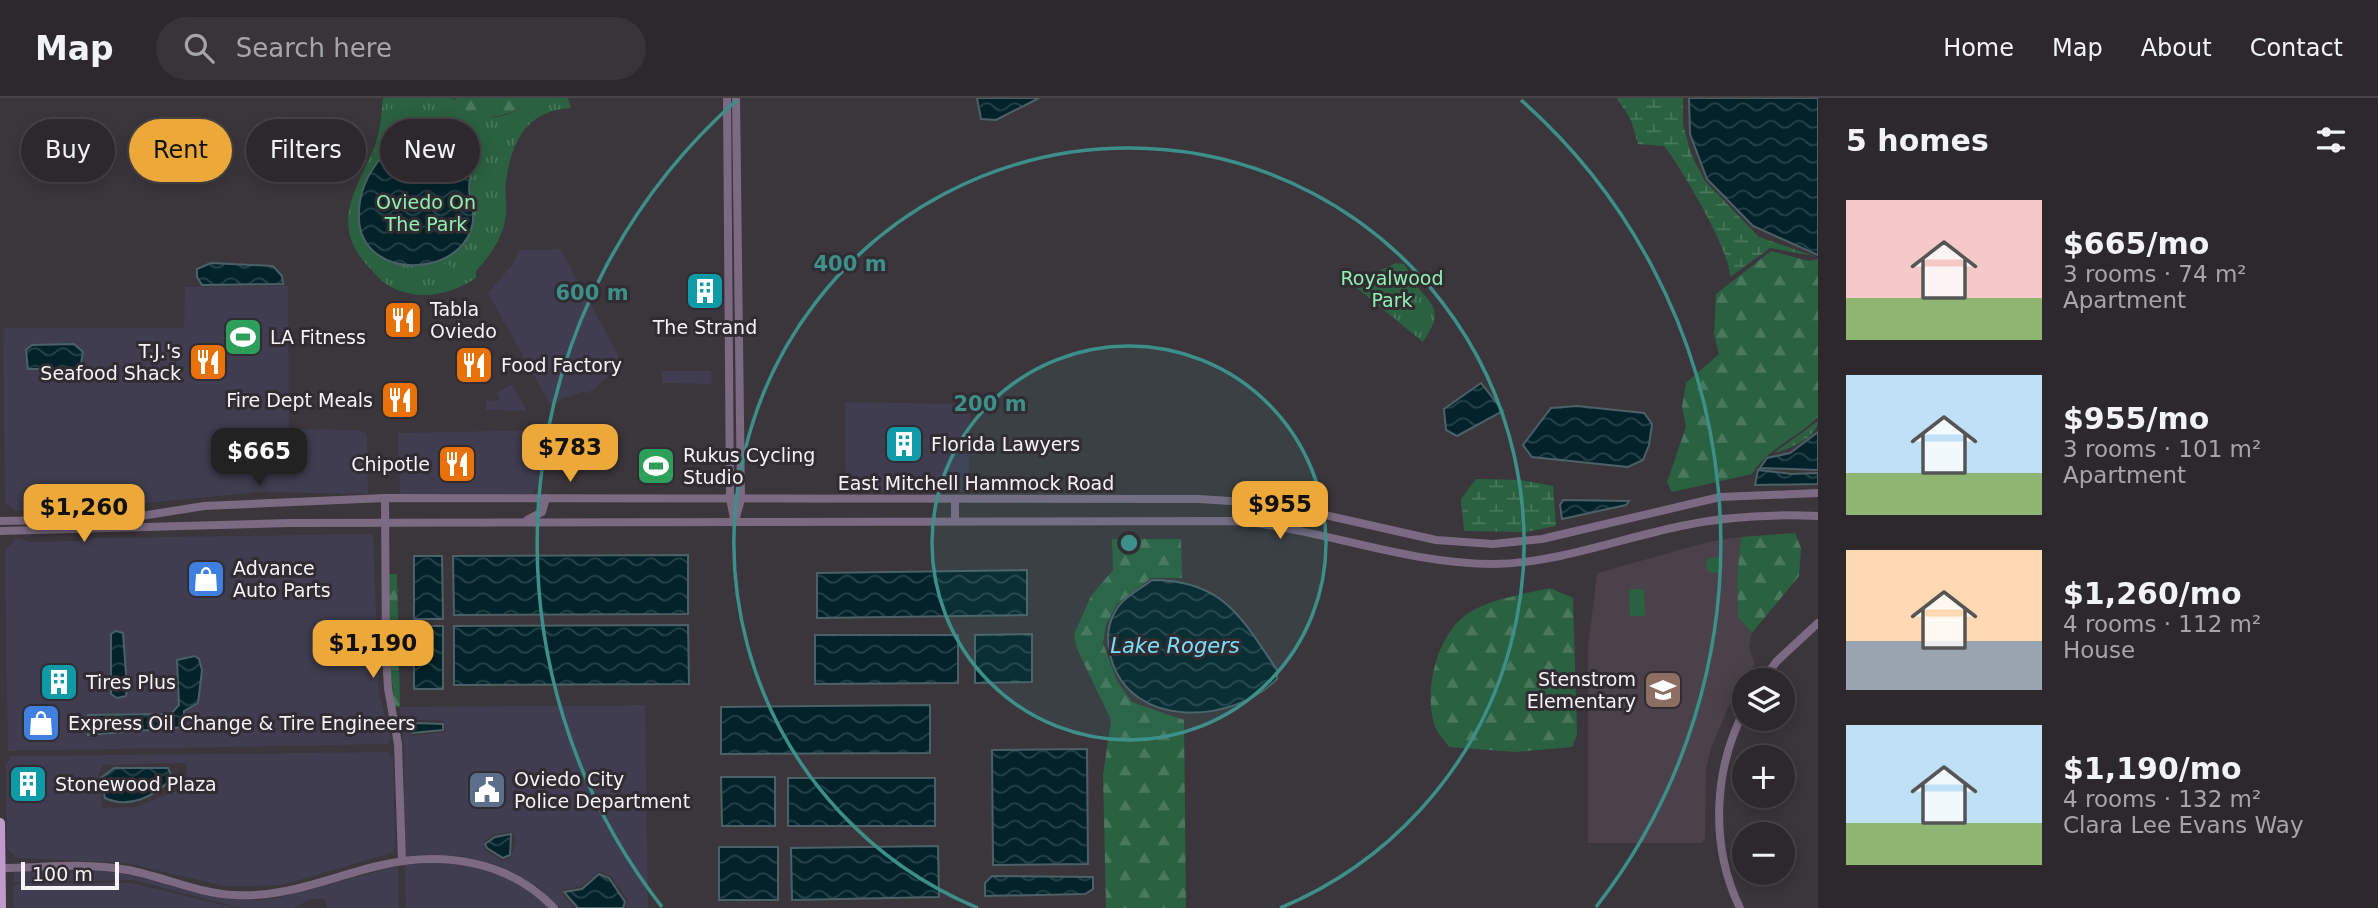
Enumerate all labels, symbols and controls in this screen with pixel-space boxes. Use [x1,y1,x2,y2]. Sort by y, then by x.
search box [156,17,646,80]
text: Map [35,29,114,68]
icon: search [180,29,218,67]
text: Search here [236,33,392,63]
text: Home [1943,34,2014,62]
text: Map [2052,34,2103,62]
text: About [2141,34,2212,62]
text: Contact [2250,34,2343,62]
chip: Buy [21,119,115,182]
chip: Rent [129,119,232,182]
chip: Filters [246,119,366,182]
chip: New [380,119,480,182]
icon: filters [2312,121,2350,159]
text: 5 homes [1846,123,1989,158]
park label: Oviedo On The Park [376,191,476,235]
text: $665/mo [2063,226,2209,261]
icon: home [1902,228,1986,312]
text: 400 m [813,252,887,276]
text: 3 rooms · 74 m² [2063,261,2247,287]
park label: Royalwood Park [1341,267,1444,311]
building icon: The Strand [684,270,726,312]
text: 600 m [555,281,629,305]
text: Apartment [2063,287,2186,313]
place label: Tabla Oviedo [429,298,497,342]
restaurant icon: Tabla Oviedo [382,299,424,341]
sports icon: LA Fitness [222,316,264,358]
place label: The Strand [652,316,757,338]
place label: LA Fitness [270,326,366,348]
place label: T.J.'s Seafood Shack [40,340,181,384]
restaurant icon: T.J.'s Seafood Shack [187,341,229,383]
restaurant icon: Food Factory [453,344,495,386]
place label: Food Factory [501,354,622,376]
restaurant icon: Fire Dept Meals [379,379,421,421]
place label: Fire Dept Meals [226,389,373,411]
text: 200 m [953,392,1027,416]
text: $955/mo [2063,401,2209,436]
icon: home [1902,403,1986,487]
building icon: Florida Lawyers [883,423,925,465]
pin: $783 [529,424,611,484]
pin: $665 [218,428,300,488]
place label: Florida Lawyers [931,433,1080,455]
text: $783 [538,434,602,460]
text: 3 rooms · 101 m² [2063,436,2261,462]
text: $665 [227,438,291,464]
restaurant icon: Chipotle [436,443,478,485]
place label: Rukus Cycling Studio [683,444,815,488]
sports icon: Rukus Cycling Studio [635,445,677,487]
place label: Chipotle [351,453,430,475]
text: Apartment [2063,462,2186,488]
street label: East Mitchell Hammock Road [838,472,1114,494]
pin: $955 [1239,482,1321,541]
pin: $1,260 [27,484,141,544]
text: $955 [1248,491,1312,517]
text: $1,260 [40,494,128,520]
centre of rings [1117,531,1141,555]
place label: Advance Auto Parts [233,557,331,601]
shop icon: Advance Auto Parts [185,558,227,600]
text: $1,260/mo [2063,576,2242,611]
icon: home [1902,578,1986,662]
text: 4 rooms · 112 m² [2063,611,2261,637]
pin: $1,190 [316,620,430,680]
text: $1,190 [329,630,417,656]
water label: Lake Rogers [1110,634,1240,658]
text: House [2063,637,2135,663]
building icon: Tires Plus [38,661,80,703]
place label: Stenstrom Elementary [1527,668,1636,712]
map controls [1732,668,1795,885]
button: layers [1732,668,1795,731]
school or university icon: Stenstrom Elementary [1642,669,1684,711]
place label: Tires Plus [85,671,176,693]
shop icon: Express Oil Change & Tire Engineers [20,702,62,744]
place label: Express Oil Change & Tire Engineers [68,712,415,734]
button: + [1732,745,1795,808]
text: $1,190/mo [2063,751,2242,786]
icon: home [1902,753,1986,837]
building icon: Stonewood Plaza [7,763,49,805]
place label: Oviedo City Police Department [514,768,690,812]
public building icon: Oviedo City Police Department [466,769,508,811]
place label: Stonewood Plaza [55,773,217,795]
text: 4 rooms · 132 m² [2063,786,2261,812]
text: Clara Lee Evans Way [2063,812,2304,838]
button: − [1732,822,1795,885]
scale bar [21,859,119,891]
text: 100 m [32,863,93,885]

